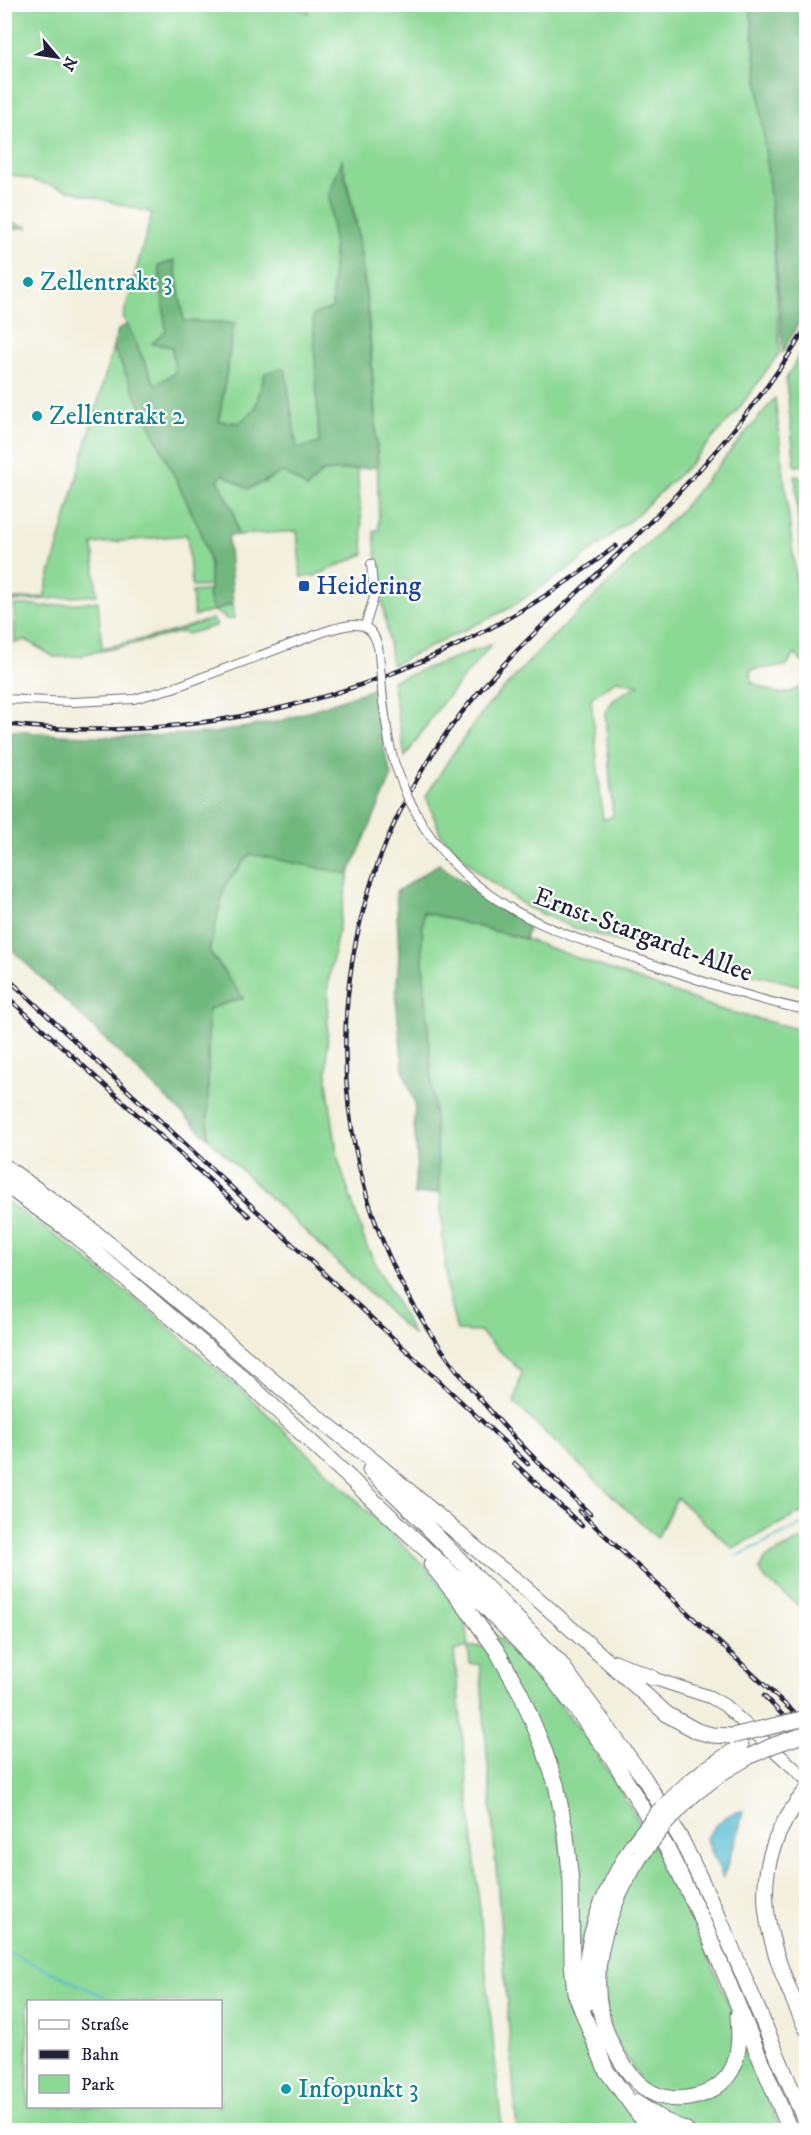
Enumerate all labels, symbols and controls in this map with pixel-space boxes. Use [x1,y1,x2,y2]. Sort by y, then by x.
north arrow [27,27,87,87]
text: N [57,53,81,74]
place label: Zellentrakt 3 [40,266,173,299]
marker: Zellentrakt 3 [21,275,35,289]
place label: Zellentrakt 2 [49,400,185,433]
marker: Zellentrakt 2 [30,409,44,423]
place label: Heidering [316,570,422,603]
marker: Heidering [297,579,311,593]
street label: Ernst-Stargardt-Allee [529,880,757,990]
legend [27,2000,222,2108]
text: Straße [81,2014,129,2036]
text: Bahn [81,2044,119,2066]
place label: Infopunkt 3 [298,2073,419,2106]
text: Park [81,2074,115,2096]
marker: Infopunkt 3 [279,2082,293,2096]

